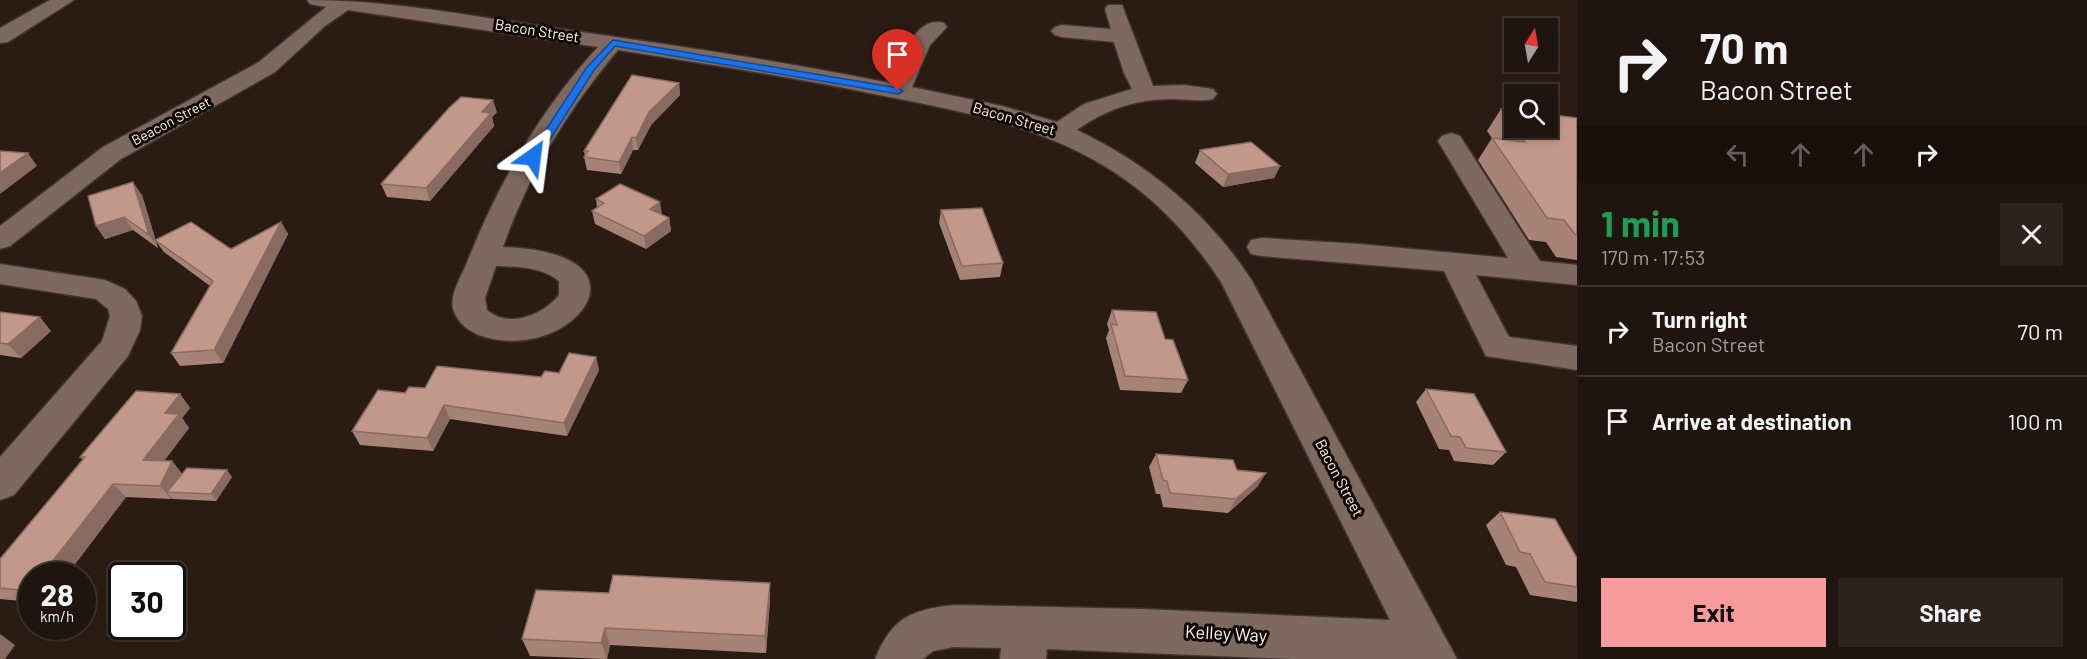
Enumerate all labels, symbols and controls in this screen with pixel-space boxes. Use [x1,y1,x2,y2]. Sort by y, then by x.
street label: Bacon Street [494,14,581,46]
north arrow [1504,18,1558,72]
map controls [1504,18,1558,138]
text: 70 m [1700,22,1788,72]
icon: right [1601,24,1679,102]
pin [872,29,923,91]
icon: arrive [881,38,914,71]
text: Bacon Street [1700,73,1853,105]
button: search [1504,84,1558,138]
street label: Beacon Street [128,93,213,148]
street label: Bacon Street [971,98,1058,138]
position arrow [501,125,565,189]
icon: left [1721,138,1754,171]
icon: ahead [1784,138,1817,171]
icon: ahead [1847,138,1880,171]
icon: right [1910,138,1943,171]
text: 1 min [1601,201,1680,244]
button: close [2000,203,2063,266]
text: 170 m · 17:53 [1601,245,1705,269]
text: Turn right [1652,306,1747,332]
icon: right [1601,315,1634,348]
text: 70 m [2018,318,2063,344]
text: Bacon Street [1652,332,1765,356]
icon: arrive [1601,405,1634,438]
text: Arrive at destination [1652,408,1851,434]
text: 100 m [2008,408,2063,434]
street label: Bacon Street [1312,436,1368,519]
speed limit sign: 30 [108,562,186,640]
text: 28 [40,576,74,612]
button: Exit [1601,578,1826,647]
button: Share [1838,578,2063,647]
text: km/h [40,607,74,625]
street label: Kelley Way [1184,620,1268,646]

